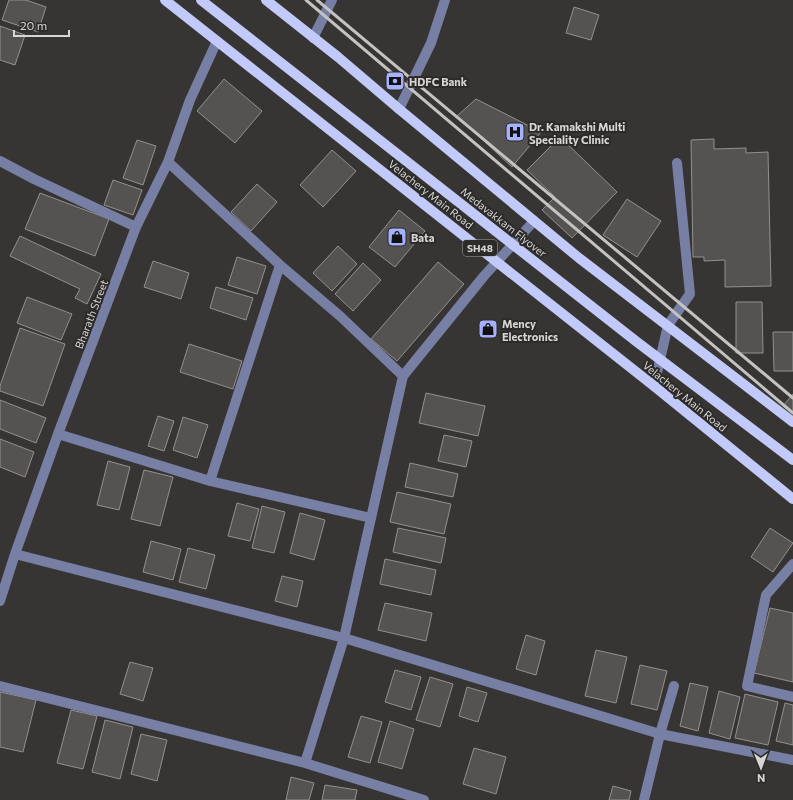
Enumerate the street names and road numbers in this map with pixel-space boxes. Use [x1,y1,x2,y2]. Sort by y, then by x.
street label: Velachery Main Road [386,157,476,231]
street label: Medavakkam Flyover [458,184,550,260]
road number: SH48 [463,240,497,256]
street label: Bharath Street [72,277,110,351]
street label: Velachery Main Road [641,358,729,434]

